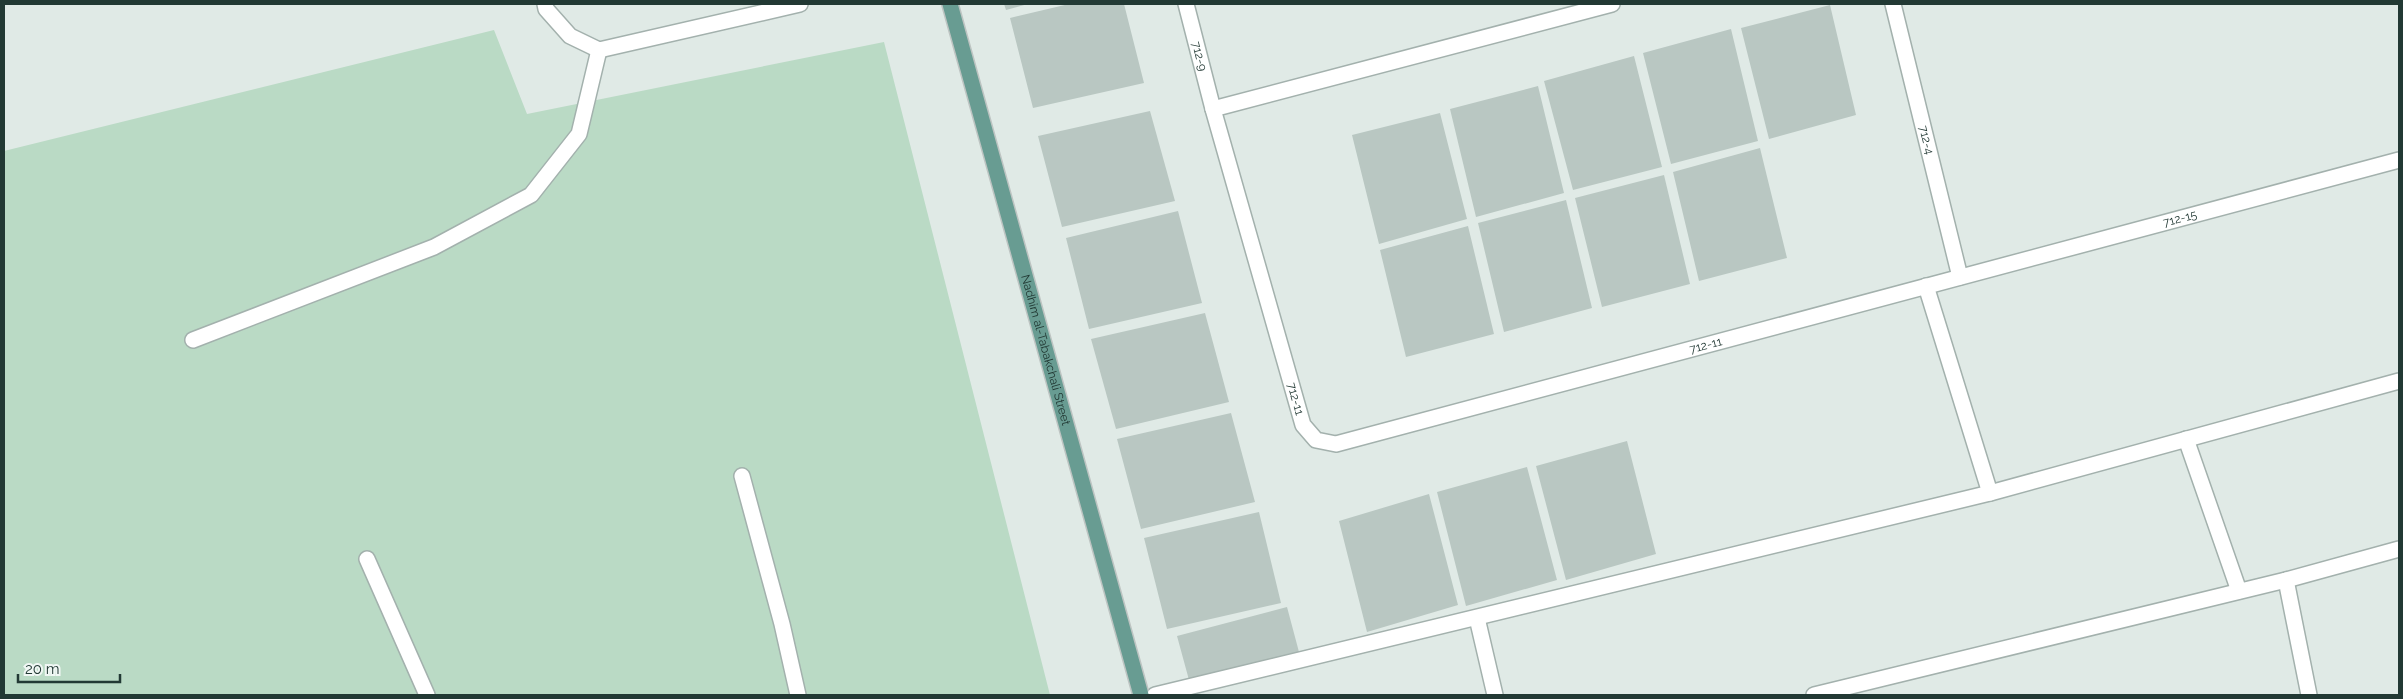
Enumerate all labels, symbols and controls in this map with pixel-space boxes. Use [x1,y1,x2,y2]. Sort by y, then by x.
street label: 712-9 [1189,40,1210,73]
street label: 712-4 [1916,124,1937,156]
street label: 712-15 [2162,207,2199,230]
street label: Nadhim al-Tabakchali Street [1018,273,1073,427]
street label: 712-11 [1688,334,1723,356]
street label: 712-11 [1284,381,1307,417]
scale bar [18,652,120,684]
text: 20 m [25,660,60,678]

